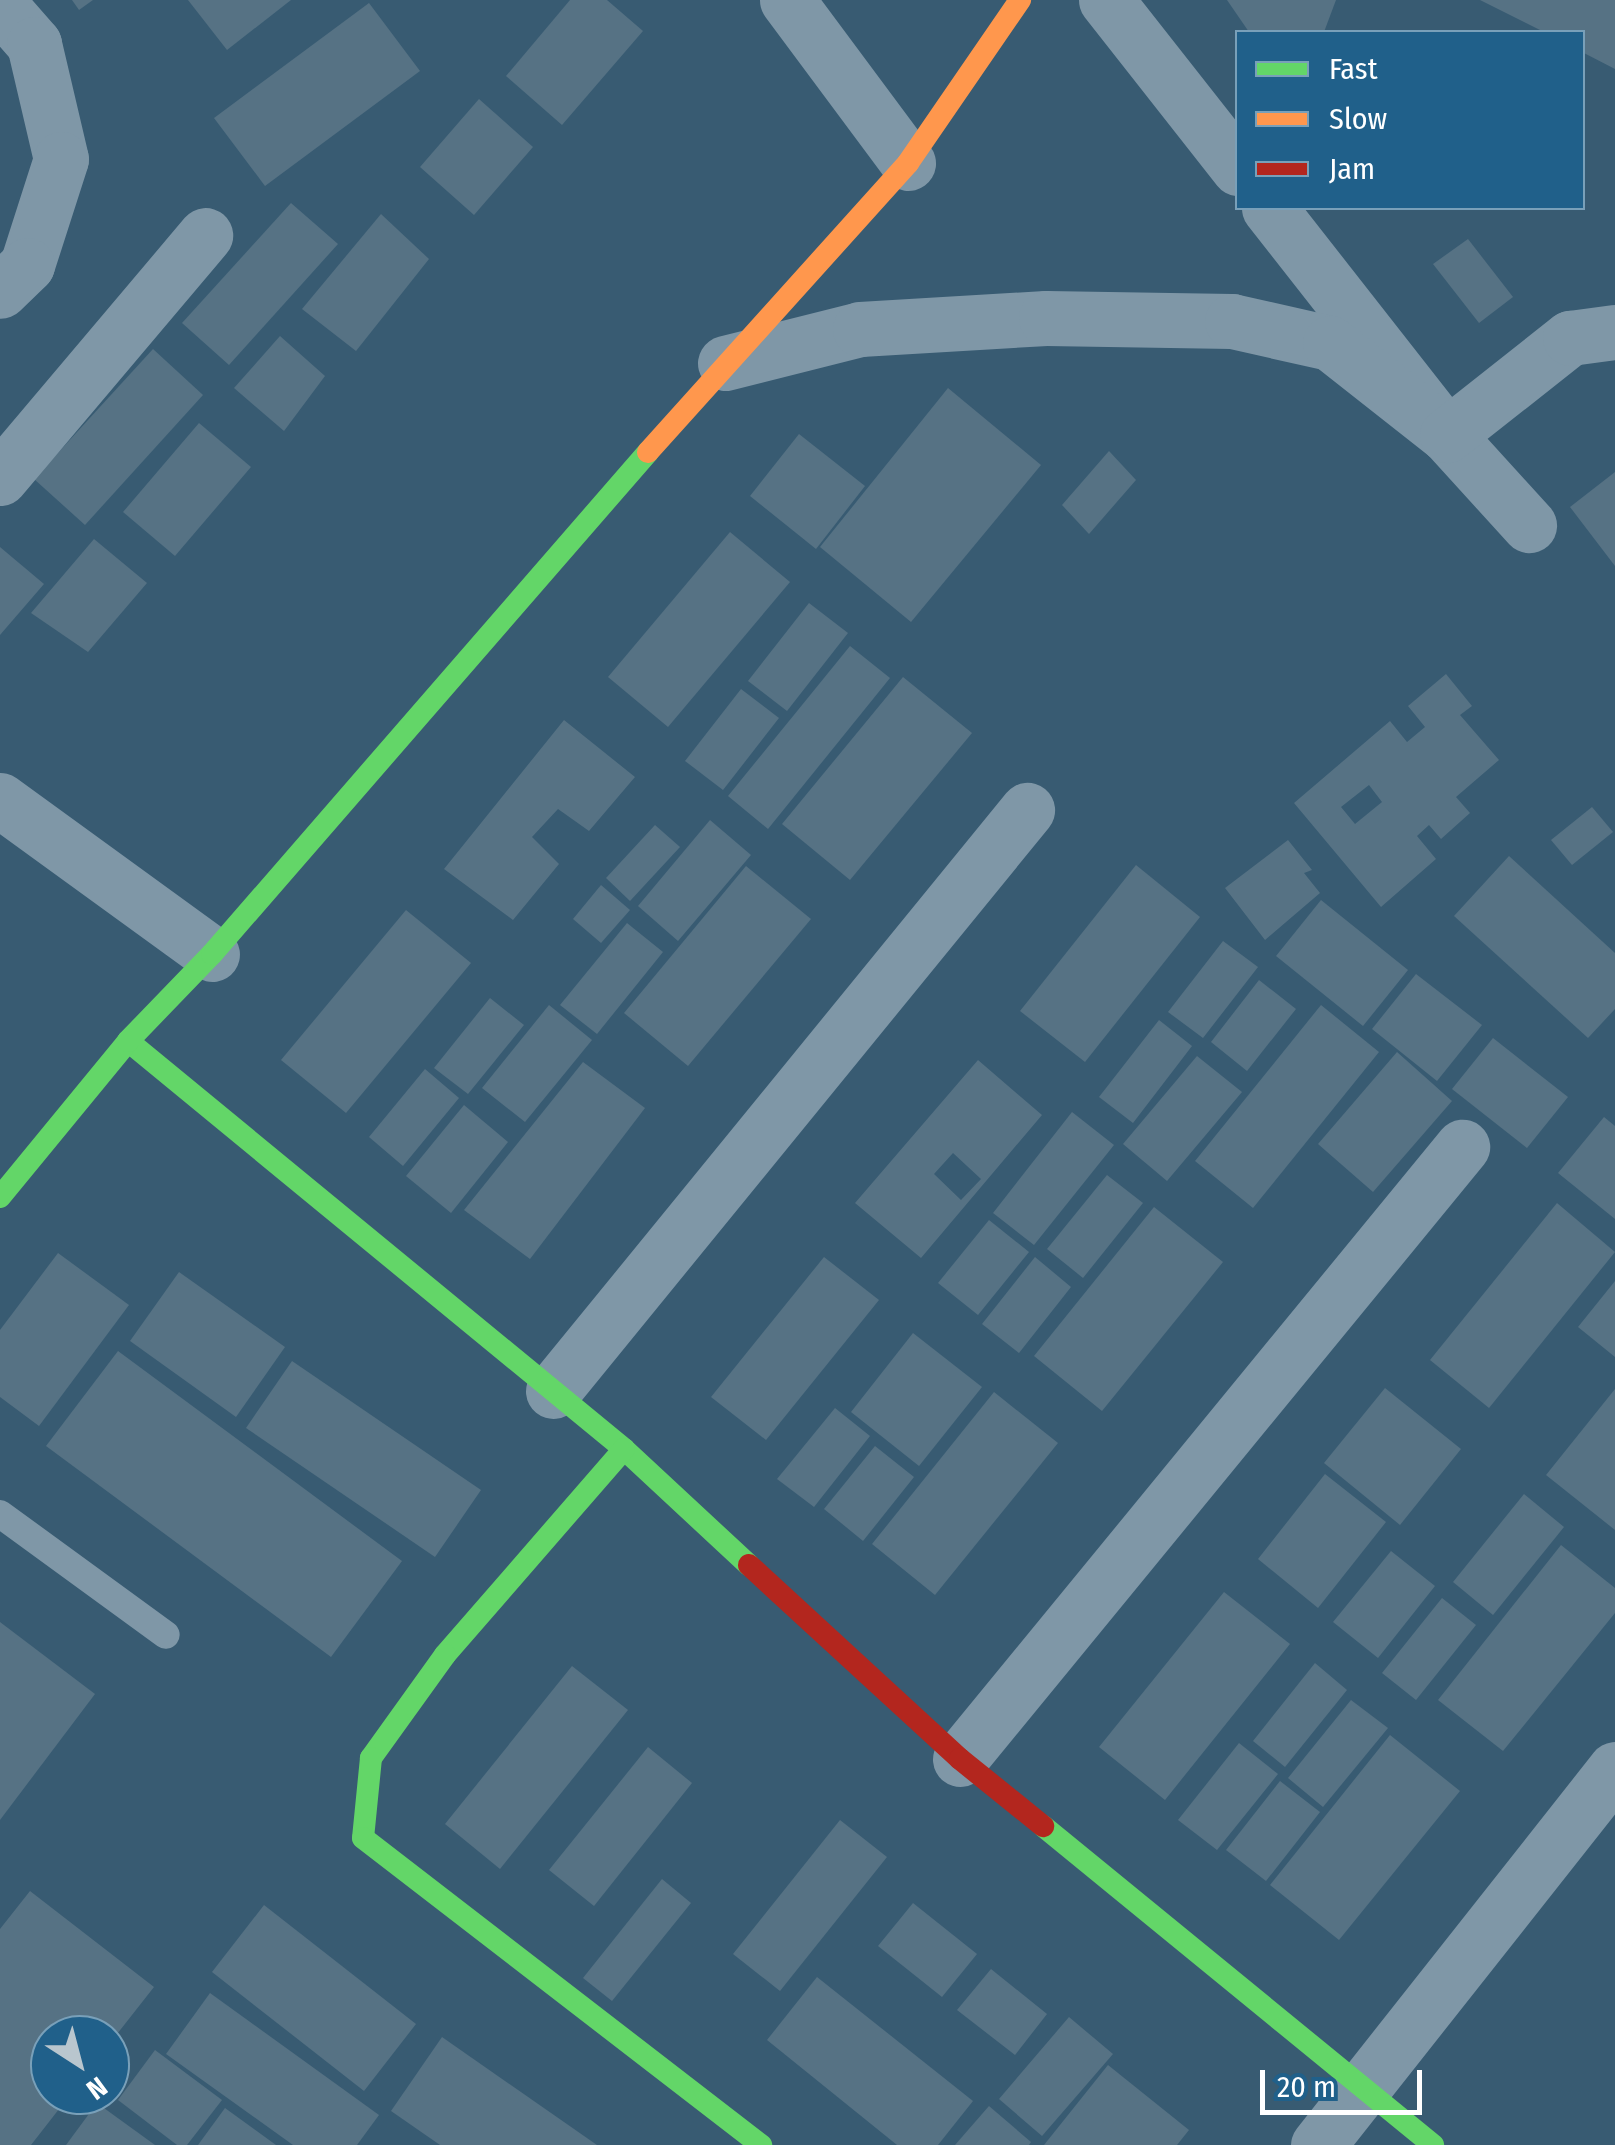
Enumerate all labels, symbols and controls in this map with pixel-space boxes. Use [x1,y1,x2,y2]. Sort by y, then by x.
legend [1235,30,1585,210]
text: Fast [1329,51,1377,87]
text: Slow [1329,101,1387,137]
text: Jam [1329,151,1375,187]
north arrow [30,2015,130,2115]
scale bar [1265,2050,1428,2112]
text: 20 m [1277,2069,1336,2105]
text: N [80,2070,113,2106]

